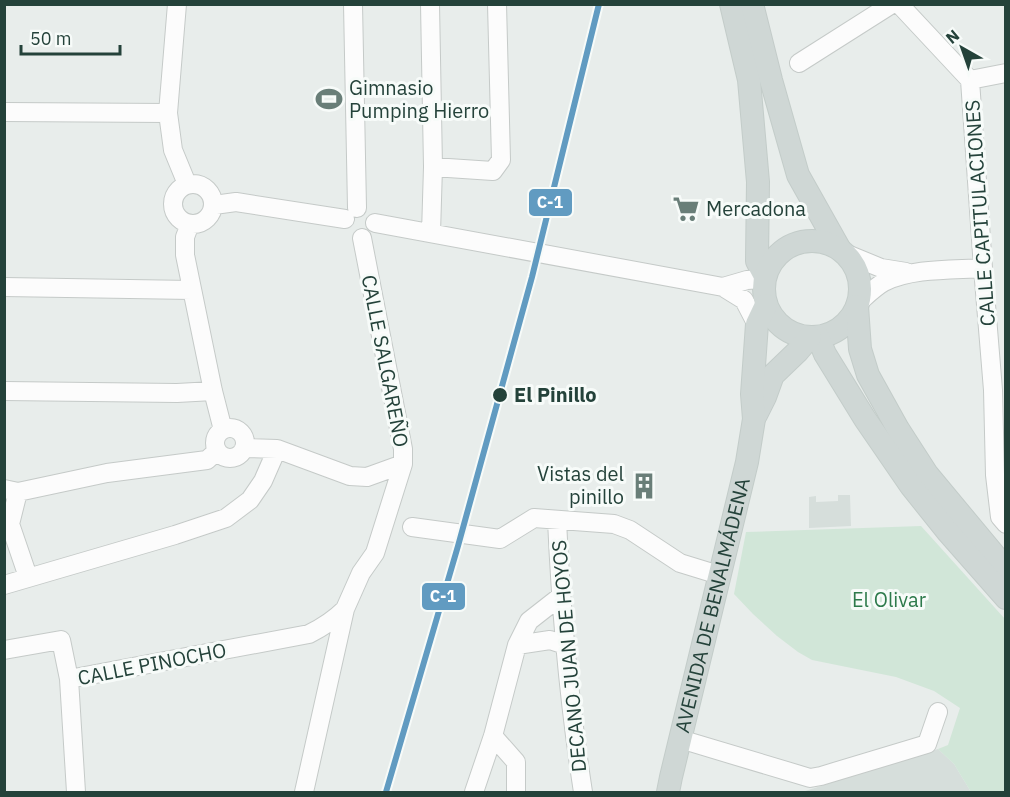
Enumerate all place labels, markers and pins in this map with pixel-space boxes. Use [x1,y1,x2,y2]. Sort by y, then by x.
place label: Gimnasio Pumping Hierro [349,74,489,124]
sports icon: Gimnasio Pumping Hierro [314,84,344,114]
supermarket icon: Mercadona [671,194,701,224]
place label: Mercadona [706,195,806,222]
place label: El Pinillo [514,381,597,408]
marker: El Pinillo [491,386,509,404]
place label: Vistas del pinillo [537,460,624,510]
building icon: Vistas del pinillo [629,471,659,501]

